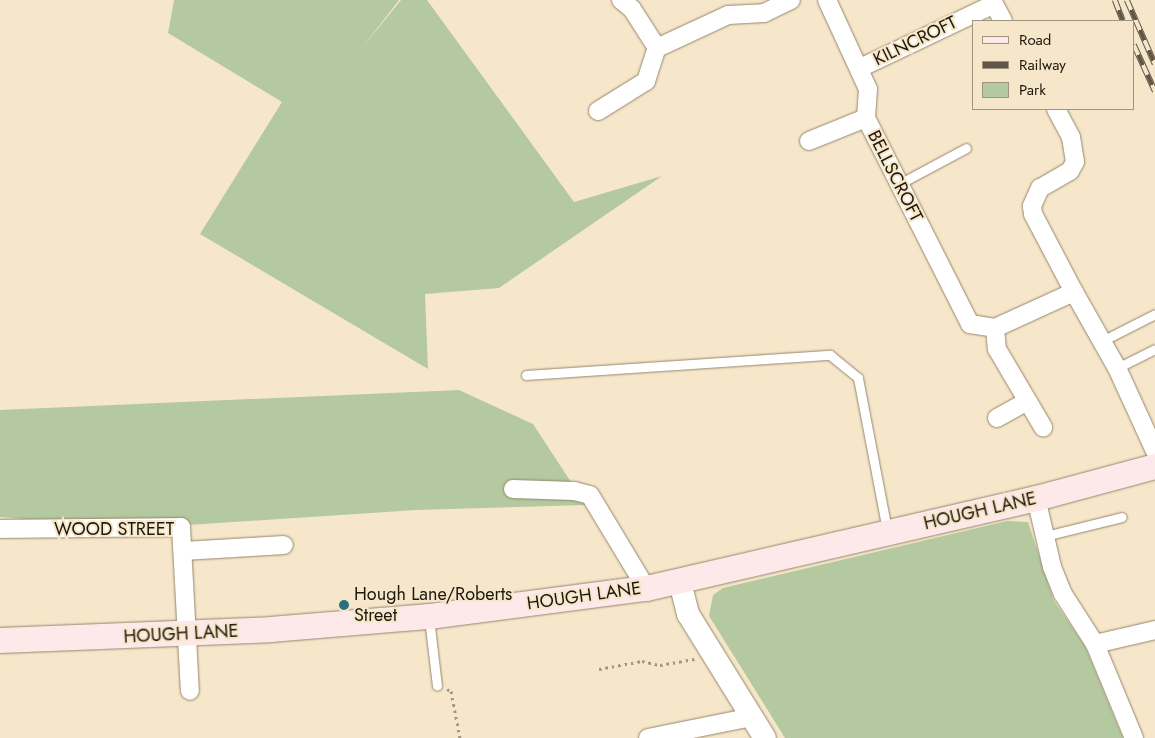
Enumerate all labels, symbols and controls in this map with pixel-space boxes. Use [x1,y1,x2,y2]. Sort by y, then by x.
street label: KILNCROFT [870,12,960,70]
legend [972,20,1135,110]
text: Road [1019,29,1051,51]
text: Railway [1019,54,1066,76]
text: Park [1019,79,1046,101]
street label: BELLSCROFT [863,127,927,225]
street label: HOUGH LANE [922,488,1038,534]
street label: WOOD STREET [54,518,174,540]
street label: HOUGH LANE [526,577,642,615]
place label: Hough Lane/Roberts Street [354,584,512,626]
marker: Hough Lane/Roberts Street [338,599,350,611]
street label: HOUGH LANE [123,620,239,648]

